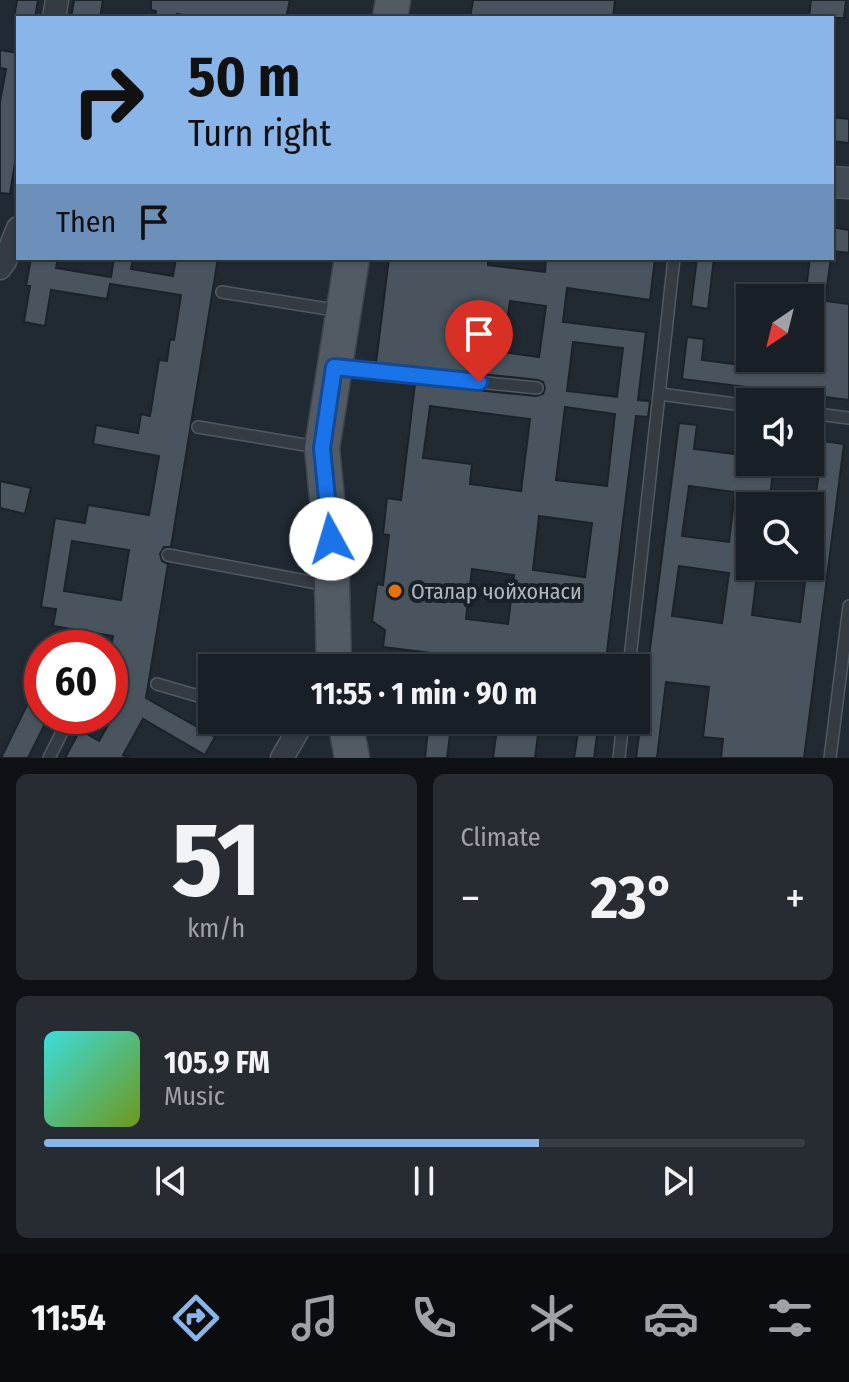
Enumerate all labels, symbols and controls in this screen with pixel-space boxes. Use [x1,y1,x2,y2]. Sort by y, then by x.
text: 50 m [188,44,300,111]
icon: right [56,48,160,152]
text: Turn right [188,112,331,156]
icon: arrive [132,200,176,244]
text: Then [56,204,116,240]
north arrow [736,284,824,372]
map controls [736,284,824,580]
pin [445,300,513,382]
icon: arrive [457,312,501,356]
button: sound [736,388,824,476]
button: search [736,492,824,580]
position arrow [289,497,373,581]
place label: Оталар чойхонаси [411,578,582,605]
marker: Оталар чойхонаси [386,582,404,600]
speed limit sign: 60 [24,630,128,734]
text: 11:55 · 1 min · 90 m [311,676,537,712]
text: 51 [172,798,261,923]
text: Climate [461,822,541,853]
text: 23° [591,862,675,934]
text: − [461,872,480,925]
text: + [785,872,805,925]
text: km/h [187,913,245,944]
text: 105.9 FM [164,1045,270,1081]
text: Music [164,1081,225,1112]
icon: previous [149,1159,193,1203]
icon: pause [402,1159,446,1203]
icon: next [656,1159,700,1203]
icon: directions [168,1290,224,1346]
icon: music [287,1290,343,1346]
icon: phone [406,1290,462,1346]
icon: climate [524,1290,580,1346]
icon: car [643,1290,699,1346]
icon: filters [762,1290,818,1346]
text: 11:54 [31,1296,106,1340]

